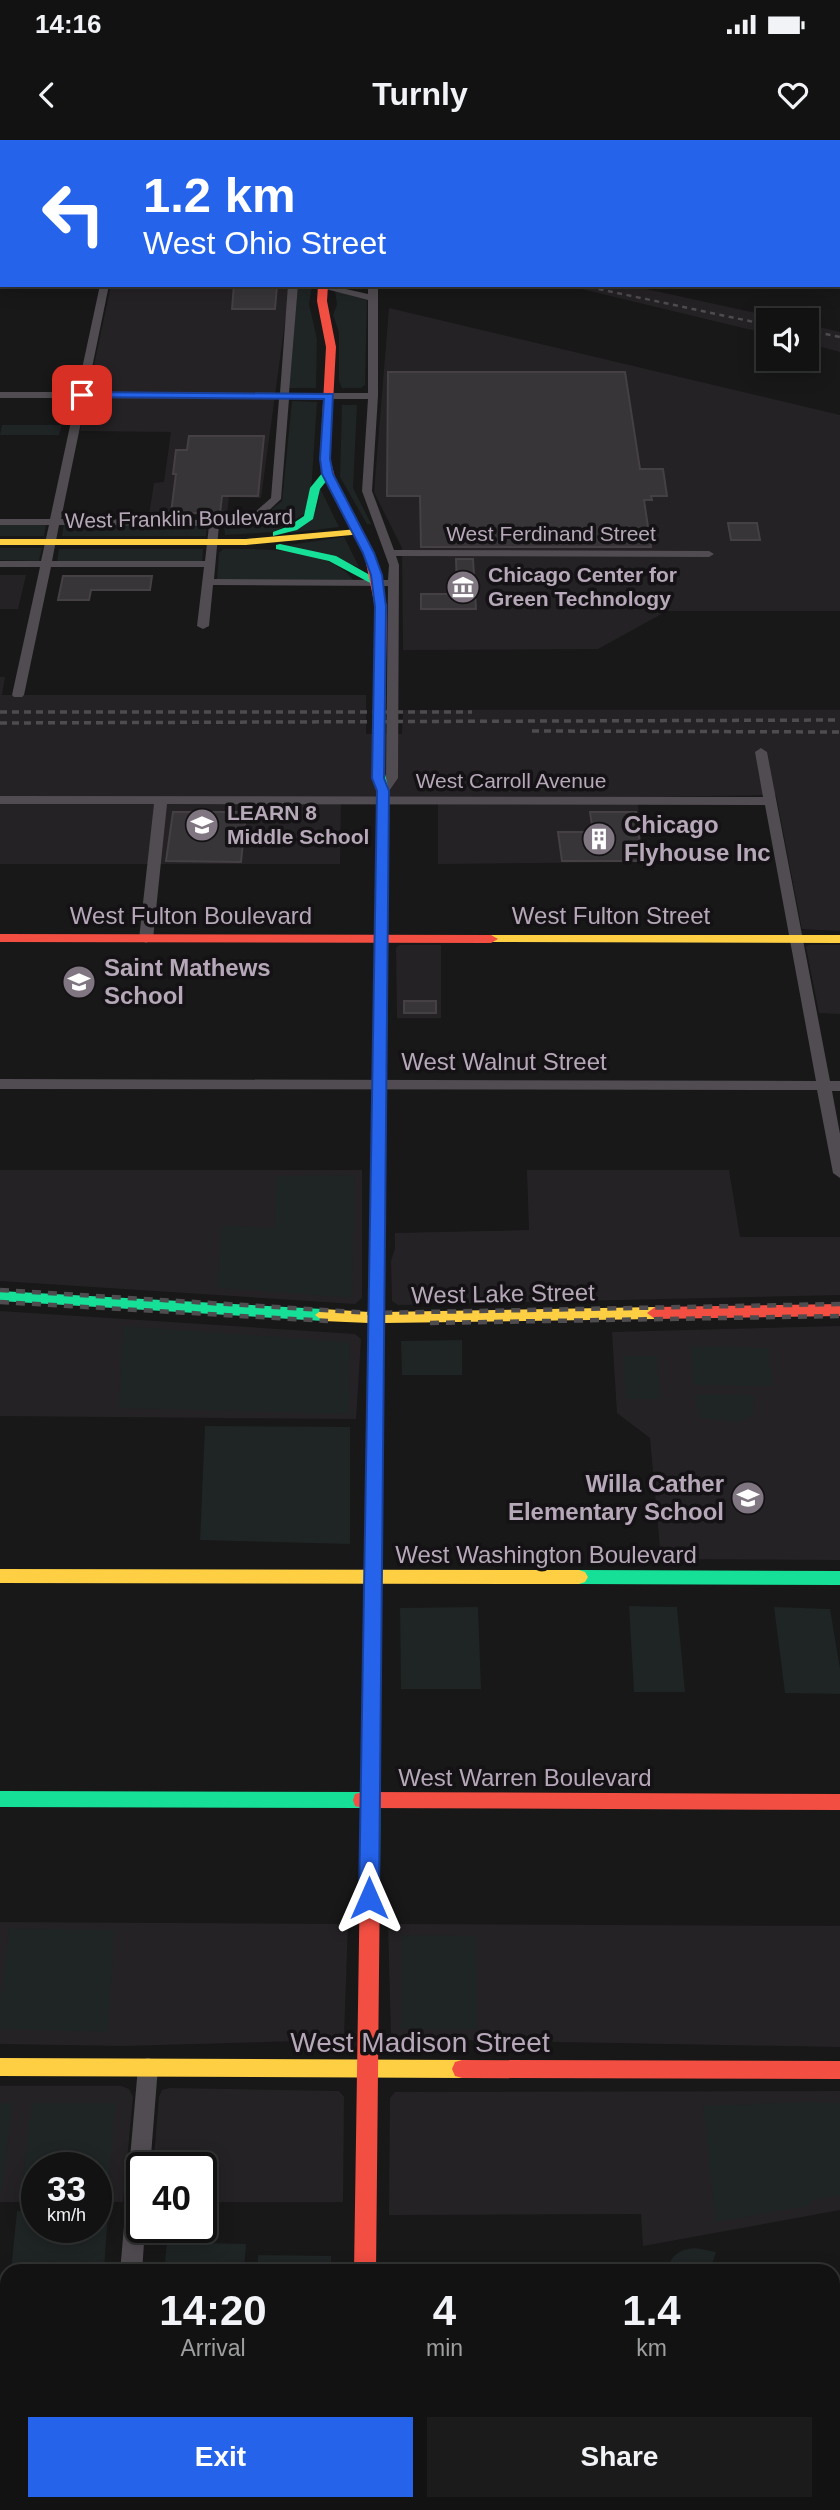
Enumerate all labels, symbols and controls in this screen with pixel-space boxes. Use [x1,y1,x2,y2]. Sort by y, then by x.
text: 14:16 [35,9,102,39]
icon: back [28,76,66,114]
text: Turnly [372,76,468,112]
icon: heart [774,76,812,114]
icon: left [28,168,119,259]
text: 1.2 km [143,168,296,222]
text: West Ohio Street [143,225,386,261]
map controls [756,308,819,371]
button: sound [756,308,819,371]
pin [52,365,112,425]
icon: arrive [63,376,101,414]
street label: West Franklin Boulevard [65,505,293,532]
street label: West Ferdinand Street [446,522,656,545]
place label: Chicago Center for Green Technology [488,563,677,610]
museum icon: Chicago Center for Green Technology [444,568,482,606]
street label: West Carroll Avenue [416,769,606,792]
place label: LEARN 8 Middle School [227,801,369,848]
school or university icon: LEARN 8 Middle School [183,806,221,844]
place label: Chicago Flyhouse Inc [624,811,771,866]
building icon: Chicago Flyhouse Inc [580,820,618,858]
street label: West Fulton Boulevard [70,902,312,929]
street label: West Fulton Street [512,902,710,929]
place label: Saint Mathews School [104,954,271,1009]
school or university icon: Saint Mathews School [60,963,98,1001]
street label: West Walnut Street [401,1048,607,1075]
street label: West Lake Street [411,1278,595,1309]
place label: Willa Cather Elementary School [508,1470,724,1525]
school or university icon: Willa Cather Elementary School [729,1479,767,1517]
street label: West Washington Boulevard [395,1541,697,1568]
street label: West Warren Boulevard [398,1764,652,1791]
position arrow [332,1861,406,1935]
street label: West Madison Street [290,2027,550,2058]
speed limit sign: 40 [126,2152,217,2243]
text: 33 [47,2169,86,2208]
text: km/h [47,2205,86,2225]
text: 14:20 [159,2287,267,2334]
text: 4 [433,2287,456,2334]
text: 1.4 [622,2287,681,2334]
text: Arrival [180,2335,246,2361]
text: min [426,2335,463,2361]
text: km [636,2335,667,2361]
button: Exit [28,2417,413,2497]
button: Share [427,2417,812,2497]

